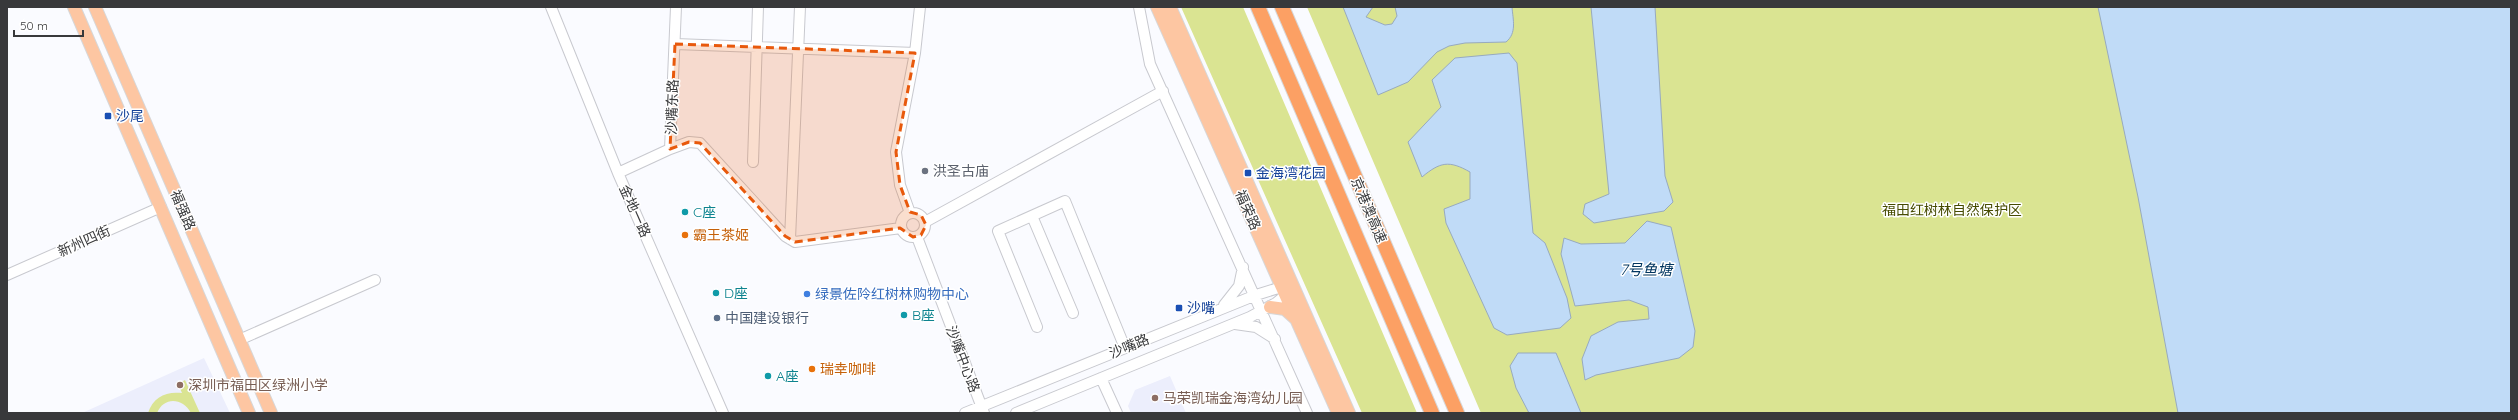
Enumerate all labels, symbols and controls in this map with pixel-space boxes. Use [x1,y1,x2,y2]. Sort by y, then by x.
scale bar [14,12,83,38]
text: 50 m [20,18,48,33]
street label: 沙嘴东路 [662,79,682,135]
place label: 沙尾 [116,107,144,125]
marker: 沙尾 [103,111,113,121]
place label: 洪圣古庙 [933,162,989,180]
place label: 金海湾花园 [1256,164,1326,182]
marker: 洪圣古庙 [920,166,930,176]
marker: 金海湾花园 [1243,168,1253,178]
street label: 京港澳高速 [1347,174,1391,246]
street label: 金地一路 [615,182,655,240]
street label: 福强路 [167,187,199,233]
street label: 福荣路 [1231,187,1265,233]
park label: 福田红树林自然保护区 [1882,201,2022,219]
place label: C座 [693,203,716,221]
marker: C座 [680,207,690,217]
street label: 新州四街 [55,221,113,261]
place label: 霸王茶姬 [693,226,749,244]
marker: 霸王茶姬 [680,230,690,240]
water label: 7号鱼塘 [1620,260,1675,279]
place label: D座 [724,284,748,302]
place label: 绿景佐阾红树林购物中心 [815,285,969,303]
marker: D座 [711,288,721,298]
marker: 绿景佐阾红树林购物中心 [802,289,812,299]
place label: 沙嘴 [1187,299,1215,317]
marker: 沙嘴 [1174,303,1184,313]
place label: B座 [912,306,935,324]
place label: 中国建设银行 [725,309,809,327]
marker: B座 [899,310,909,320]
marker: 中国建设银行 [712,313,722,323]
street label: 沙嘴中心路 [942,323,984,395]
street label: 沙嘴路 [1106,330,1152,362]
place label: 瑞幸咖啡 [820,360,876,378]
marker: 瑞幸咖啡 [807,364,817,374]
place label: A座 [776,367,799,385]
marker: A座 [763,371,773,381]
place label: 深圳市福田区绿洲小学 [188,376,328,394]
marker: 深圳市福田区绿洲小学 [175,380,185,390]
place label: 马荣凯瑞金海湾幼儿园 [1163,389,1303,407]
marker: 马荣凯瑞金海湾幼儿园 [1150,393,1160,403]

